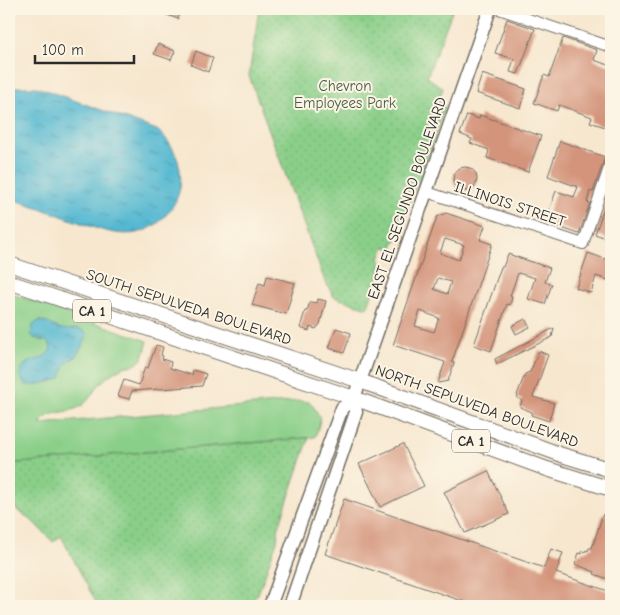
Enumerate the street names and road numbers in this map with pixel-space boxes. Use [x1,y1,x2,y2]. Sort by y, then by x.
street label: EAST EL SEGUNDO BOULEVARD [364,94,450,302]
street label: ILLINOIS STREET [452,178,568,231]
street label: SOUTH SEPULVEDA BOULEVARD [84,265,294,349]
road number: CA 1 [73,300,111,322]
street label: NORTH SEPULVEDA BOULEVARD [373,361,581,451]
road number: CA 1 [452,430,490,452]

